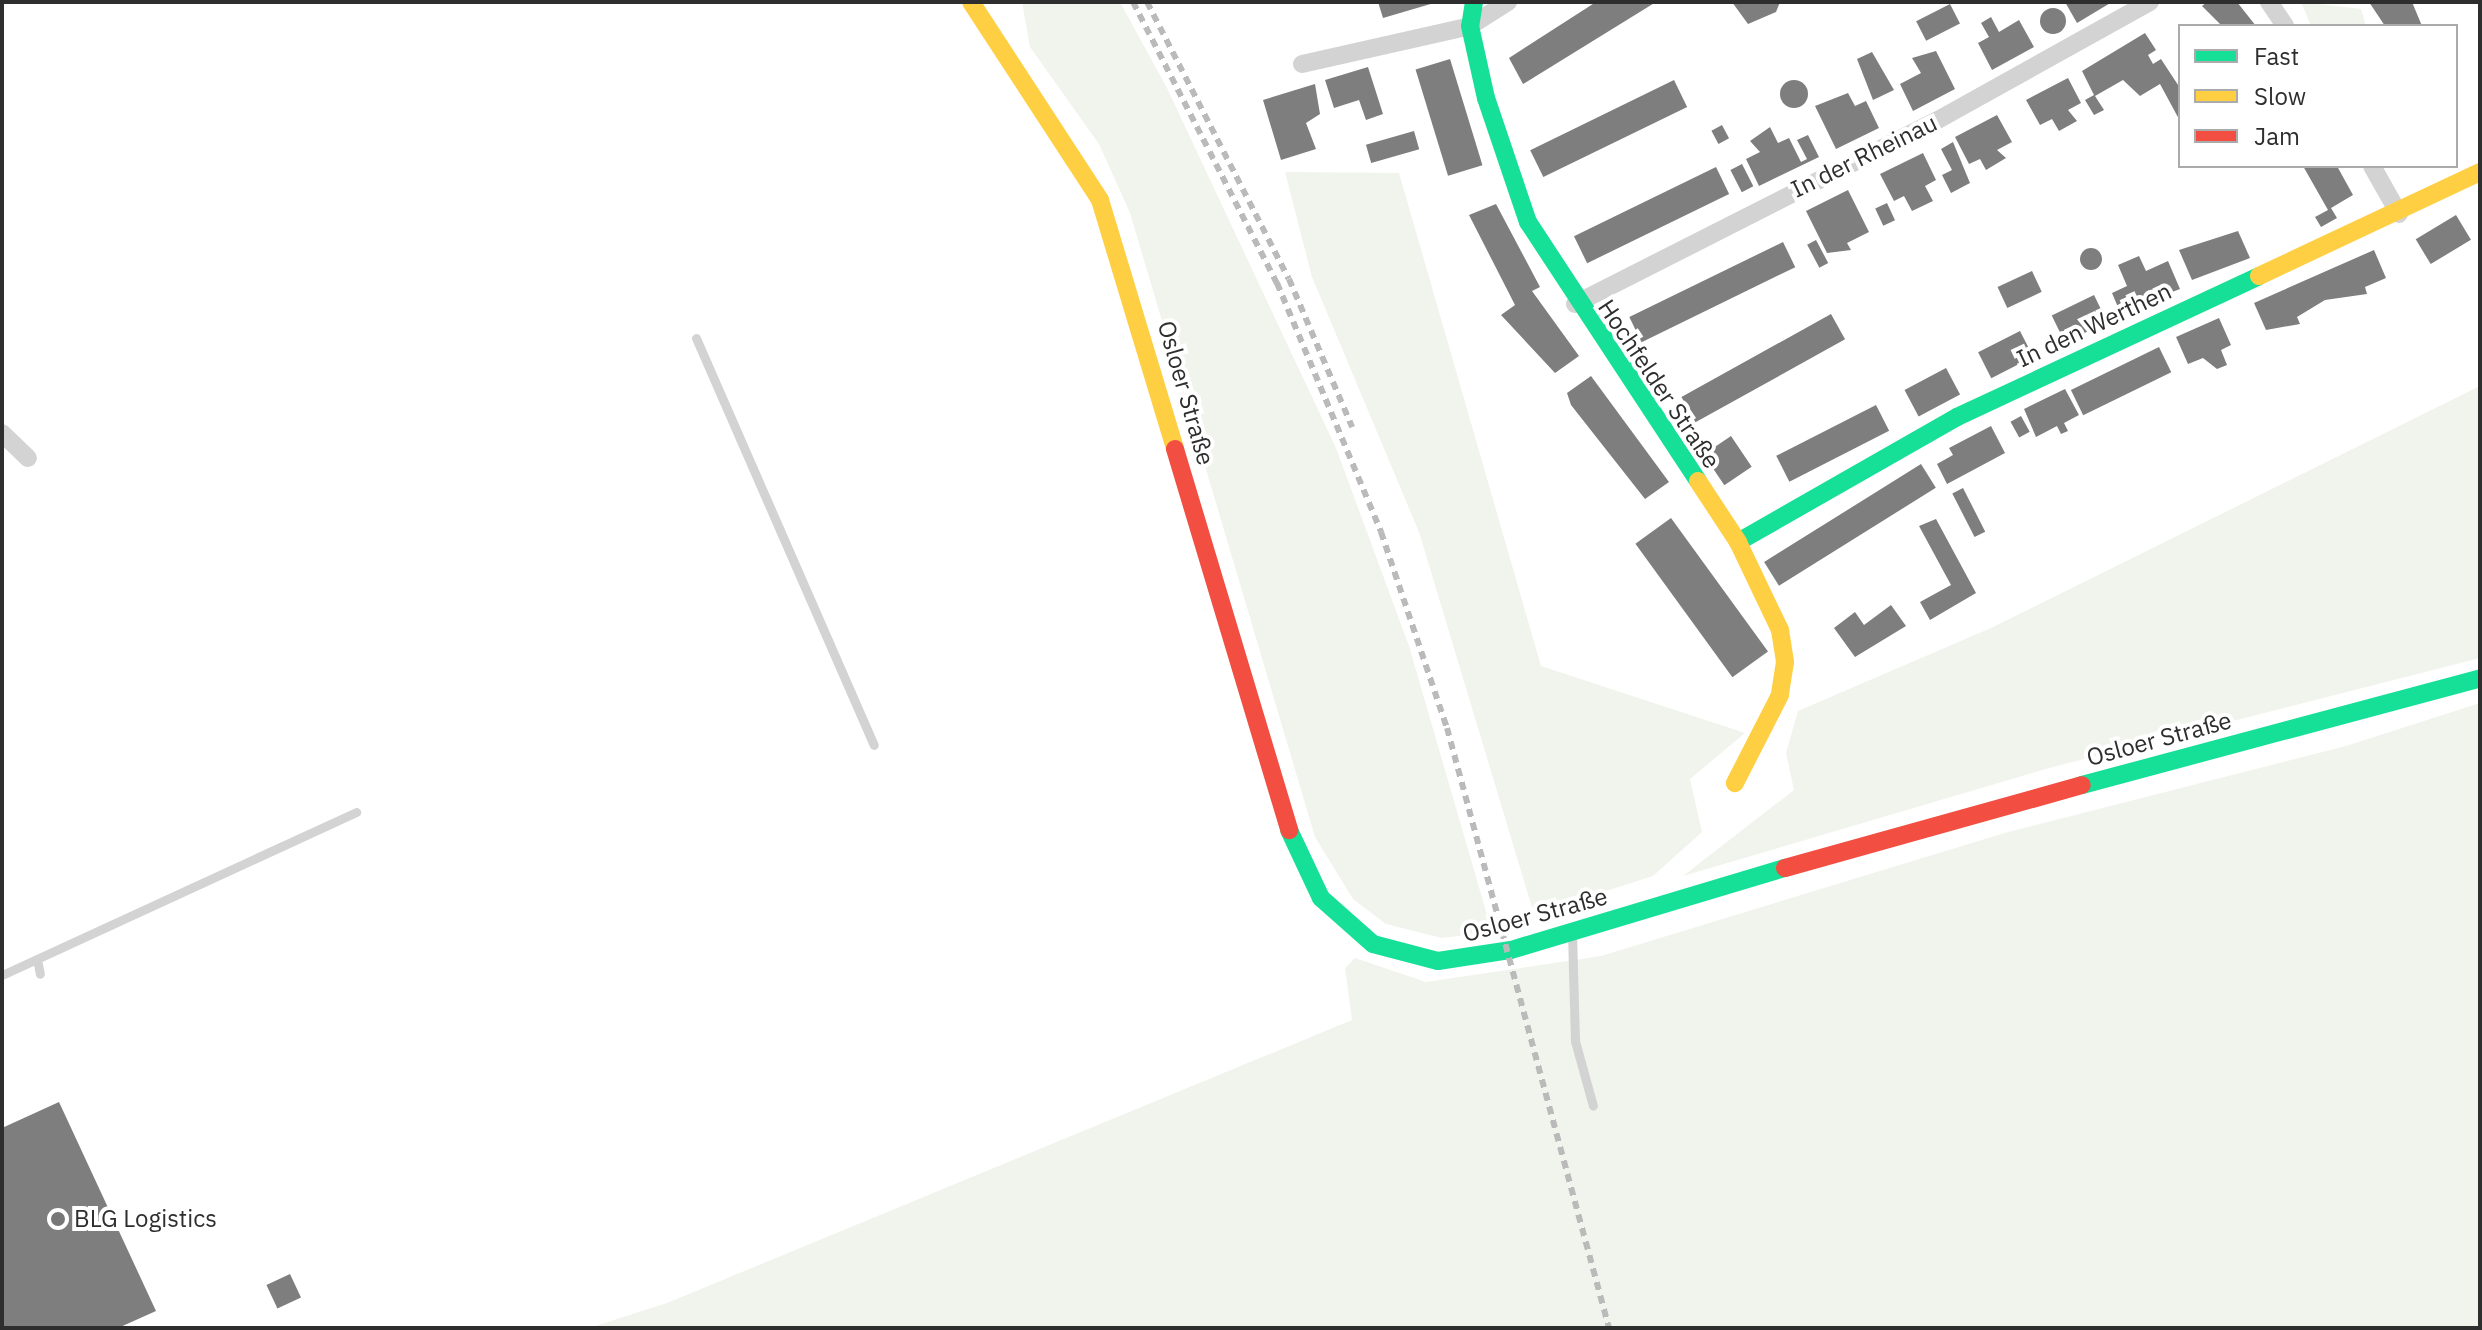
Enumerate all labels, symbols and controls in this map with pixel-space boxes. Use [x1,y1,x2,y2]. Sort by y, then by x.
legend [2178,24,2458,168]
text: Fast [2254,40,2299,72]
text: Slow [2254,80,2306,112]
street label: In der Rheinau [1786,108,1942,204]
text: Jam [2254,120,2300,152]
street label: In den Werthen [2012,277,2176,373]
street label: Hochfelder Straße [1592,294,1726,474]
street label: Osloer Straße [1152,318,1220,468]
street label: Osloer Straße [2083,706,2235,772]
street label: Osloer Straße [1459,882,1611,948]
place label: BLG Logistics [74,1205,217,1233]
marker: BLG Logistics [49,1210,67,1228]

